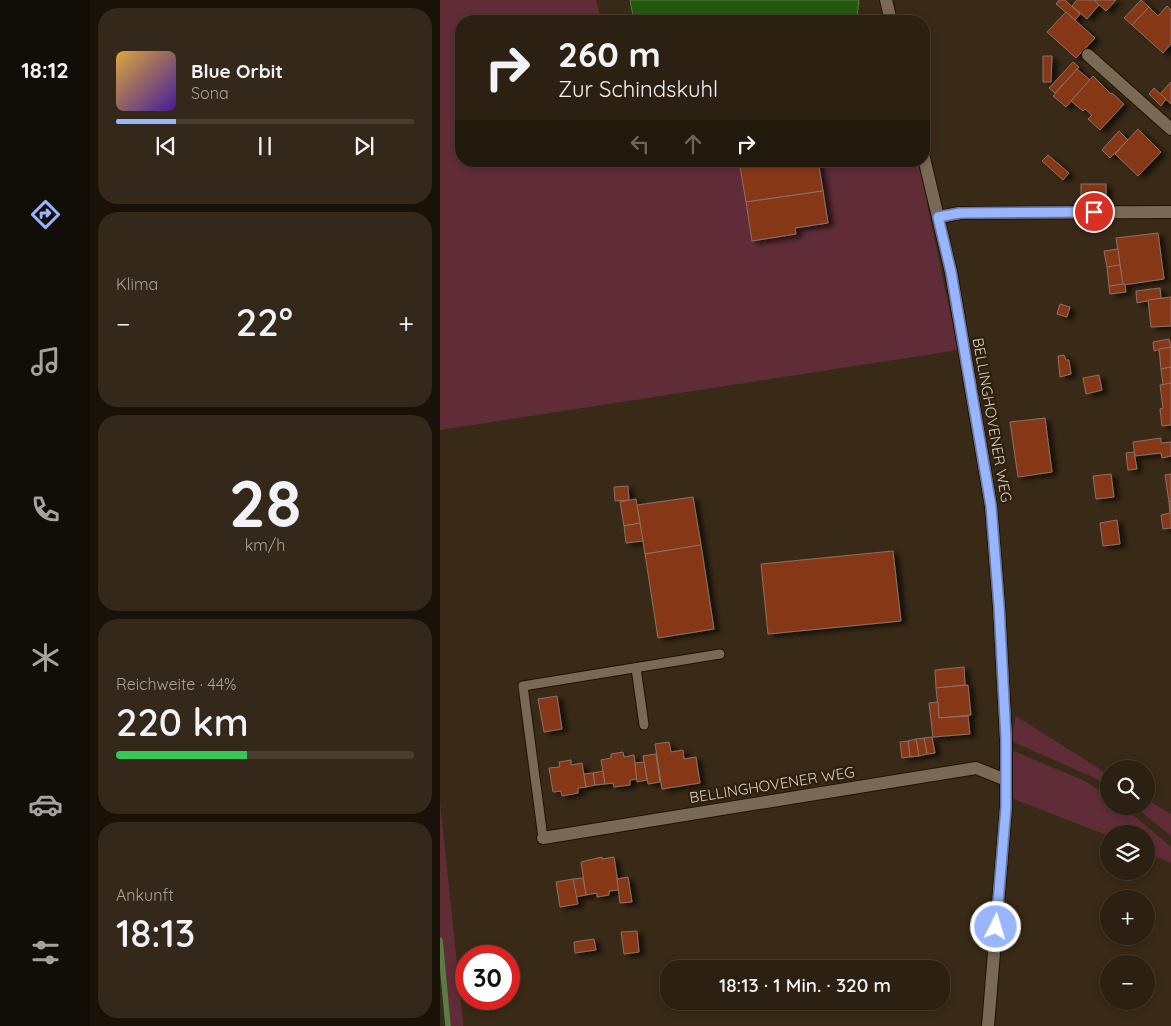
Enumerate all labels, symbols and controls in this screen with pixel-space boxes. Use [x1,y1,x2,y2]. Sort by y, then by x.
text: 260 m [558,32,661,76]
icon: right [475,35,540,100]
text: 18:12 [21,56,69,84]
text: Blue Orbit [191,59,283,83]
text: Zur Schindskuhl [558,75,718,103]
text: Sona [191,83,229,103]
icon: left [626,130,654,158]
icon: ahead [679,130,707,158]
icon: right [732,130,760,158]
icon: previous [152,132,180,160]
icon: pause [251,132,279,160]
icon: next [350,132,378,160]
pin [1073,191,1115,233]
icon: directions [28,197,63,232]
icon: arrive [1080,198,1108,226]
text: Klima [116,274,158,294]
text: 22° [236,298,293,346]
text: − [116,306,131,341]
text: + [398,306,414,341]
street label: BELLINGHOVENER WEG [969,336,1016,504]
icon: music [28,344,63,379]
text: 28 [229,462,301,543]
icon: phone [28,492,63,527]
text: km/h [245,535,285,555]
icon: climate [28,640,63,675]
text: Reichweite · 44% [116,674,237,694]
text: 220 km [116,698,249,746]
map controls [1100,760,1155,1010]
button: search [1100,760,1155,815]
street label: BELLINGHOVENER WEG [688,762,856,807]
icon: car [28,787,63,822]
button: layers [1100,825,1155,880]
text: Ankunft [116,885,174,905]
button: + [1100,890,1155,945]
position arrow [969,900,1021,952]
text: 18:13 [116,909,195,957]
icon: filters [28,935,63,970]
speed limit sign: 30 [455,945,520,1010]
button: − [1100,955,1155,1010]
text: 18:13 · 1 Min. · 320 m [719,973,891,997]

